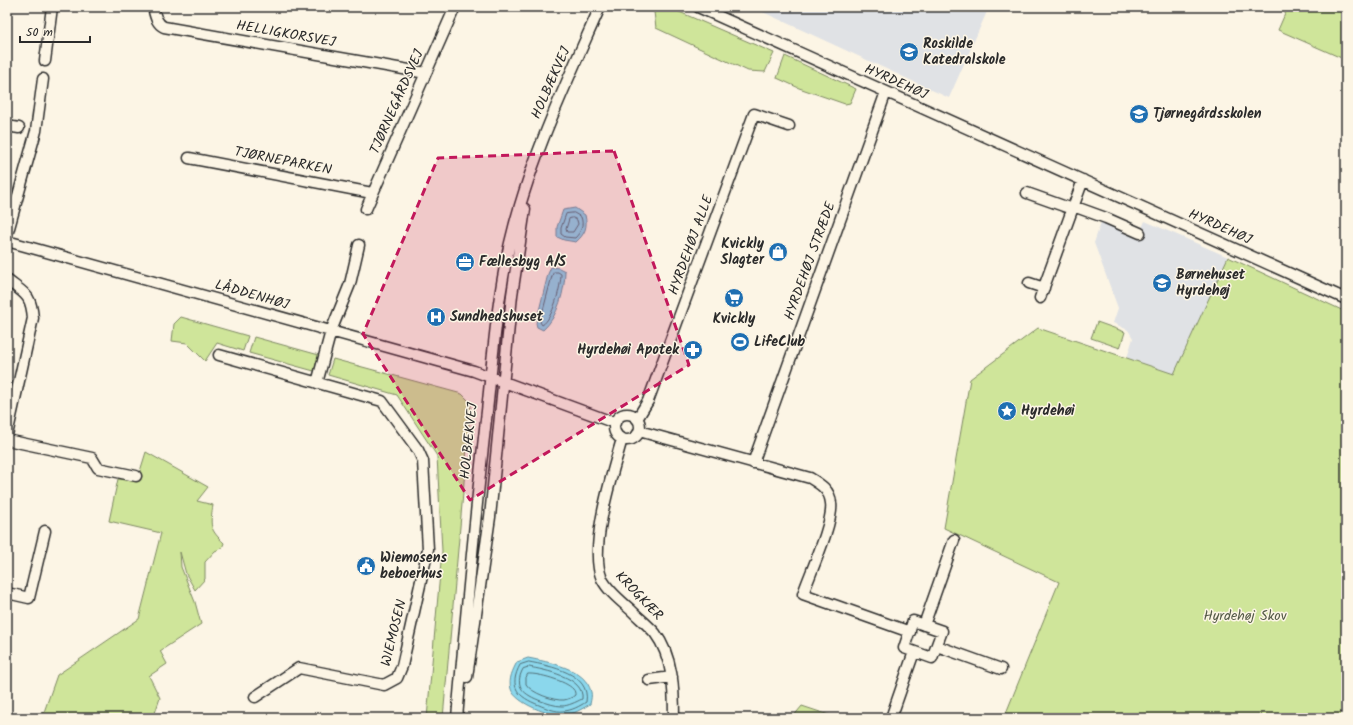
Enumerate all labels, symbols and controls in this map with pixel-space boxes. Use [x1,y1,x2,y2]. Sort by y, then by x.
street label: HELLIGKORSVEJ [235,14,338,54]
scale bar [20,18,90,44]
text: 50 m [26,23,53,42]
place label: Roskilde Katedralskole [923,33,1006,71]
school or university icon: Roskilde Katedralskole [898,41,920,63]
street label: HOLBÆKVEJ [525,43,577,122]
street label: TJØRNEGÅRDSVEJ [364,46,430,158]
street label: HYRDEHØJ [861,58,932,106]
school or university icon: Tjørnegårdsskolen [1128,103,1150,125]
place label: Tjørnegårdsskolen [1153,103,1262,125]
street label: TJØRNEPARKEN [232,141,334,181]
street label: HYRDEHØJ ALLE [663,191,720,298]
street label: HYRDEHØJ STRÆDE [778,198,842,323]
street label: HYRDEHØJ [1185,203,1256,251]
place label: Kvickly Slagter [720,233,765,271]
shop icon: Kvickly Slagter [767,241,789,263]
office icon: Fællesbyg A/S [454,251,476,273]
place label: Fællesbyg A/S [479,251,566,273]
place label: Børnehuset Hyrdehøj [1176,264,1246,302]
school or university icon: Børnehuset Hyrdehøj [1151,272,1173,294]
street label: LÅDDENHØJ [212,274,292,316]
supermarket icon: Kvickly [723,287,745,309]
hospital icon: Sundhedshuset [425,306,447,328]
place label: Sundhedshuset [450,306,544,328]
place label: Kvickly [713,308,756,330]
sports icon: LifeClub [729,331,751,353]
place label: LifeClub [754,331,805,353]
place label: Hyrdehøi Apotek [577,339,680,361]
pharmacy icon: Hyrdehøi Apotek [682,339,704,361]
place icon: Hyrdehøi [996,400,1018,422]
place label: Hyrdehøi [1021,400,1075,422]
street label: HOLBÆKVEJ [454,401,484,480]
place label: Wiemosens beboerhus [380,547,447,585]
public building icon: Wiemosens beboerhus [355,555,377,577]
street label: KROGKÆR [610,566,668,626]
street label: WIEMOSEN [375,597,413,669]
park label: Hyrdehøj Skov [1203,605,1287,627]

